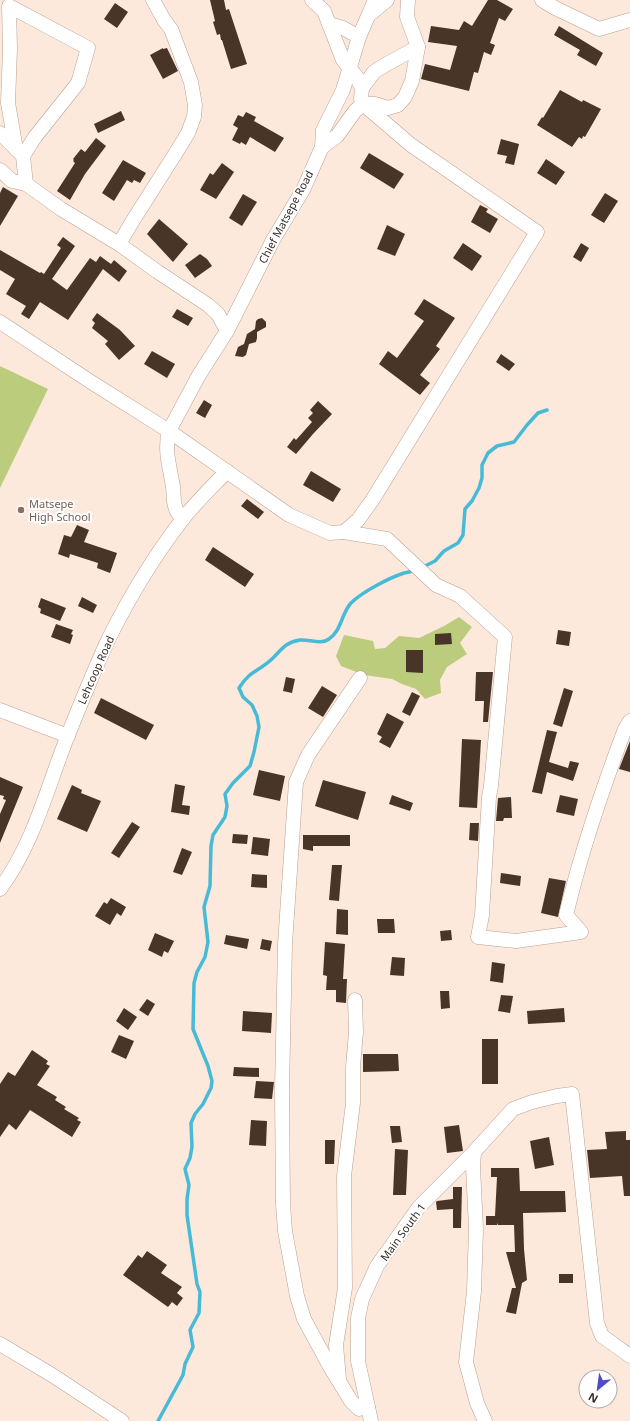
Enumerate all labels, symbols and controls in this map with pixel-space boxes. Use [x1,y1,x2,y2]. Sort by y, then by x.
street label: Chief Matsepe Road [255,168,316,266]
place label: Matsepe High School [29,496,91,524]
marker: Matsepe High School [16,505,26,515]
street label: Lehcoop Road [74,633,117,706]
street label: Main South 1 [377,1200,429,1264]
north arrow [578,1369,618,1409]
text: N [585,1389,600,1407]

